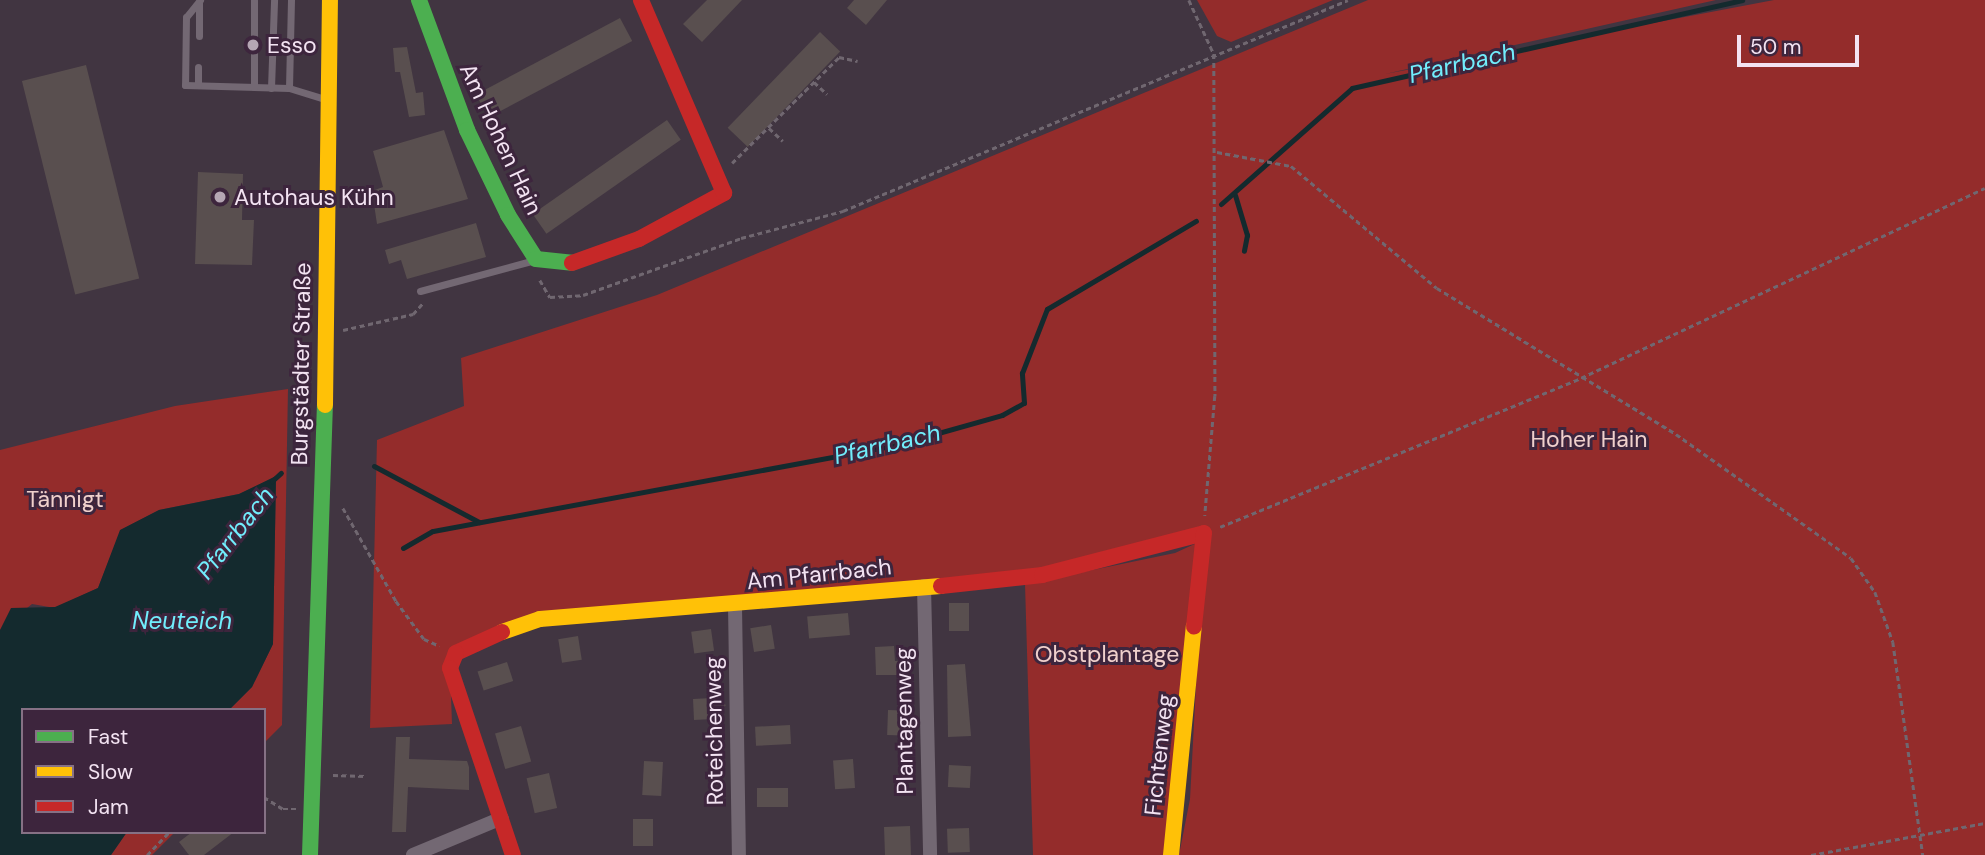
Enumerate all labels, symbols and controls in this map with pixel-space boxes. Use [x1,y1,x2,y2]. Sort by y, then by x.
scale bar [1740,21,1862,65]
place label: Esso [267,31,317,59]
text: 50 m [1750,33,1801,61]
marker: Esso [245,37,261,53]
water label: Pfarrbach [1406,37,1518,89]
street label: Am Hohen Hain [454,59,548,219]
place label: Autohaus Kühn [234,183,394,211]
marker: Autohaus Kühn [212,189,228,205]
street label: Burgstädter Straße [285,262,317,466]
water label: Pfarrbach [831,418,943,470]
park label: Hoher Hain [1530,425,1648,453]
water label: Pfarrbach [190,481,280,585]
park label: Tännigt [26,485,104,513]
street label: Am Pfarrbach [745,553,893,595]
water label: Neuteich [132,607,232,635]
park label: Obstplantage [1035,640,1179,668]
street label: Plantagenweg [889,647,919,795]
street label: Roteichenweg [699,656,729,806]
street label: Fichtenweg [1139,693,1179,817]
legend [21,708,266,834]
text: Fast [88,723,128,751]
text: Slow [88,758,133,786]
text: Jam [88,793,129,821]

